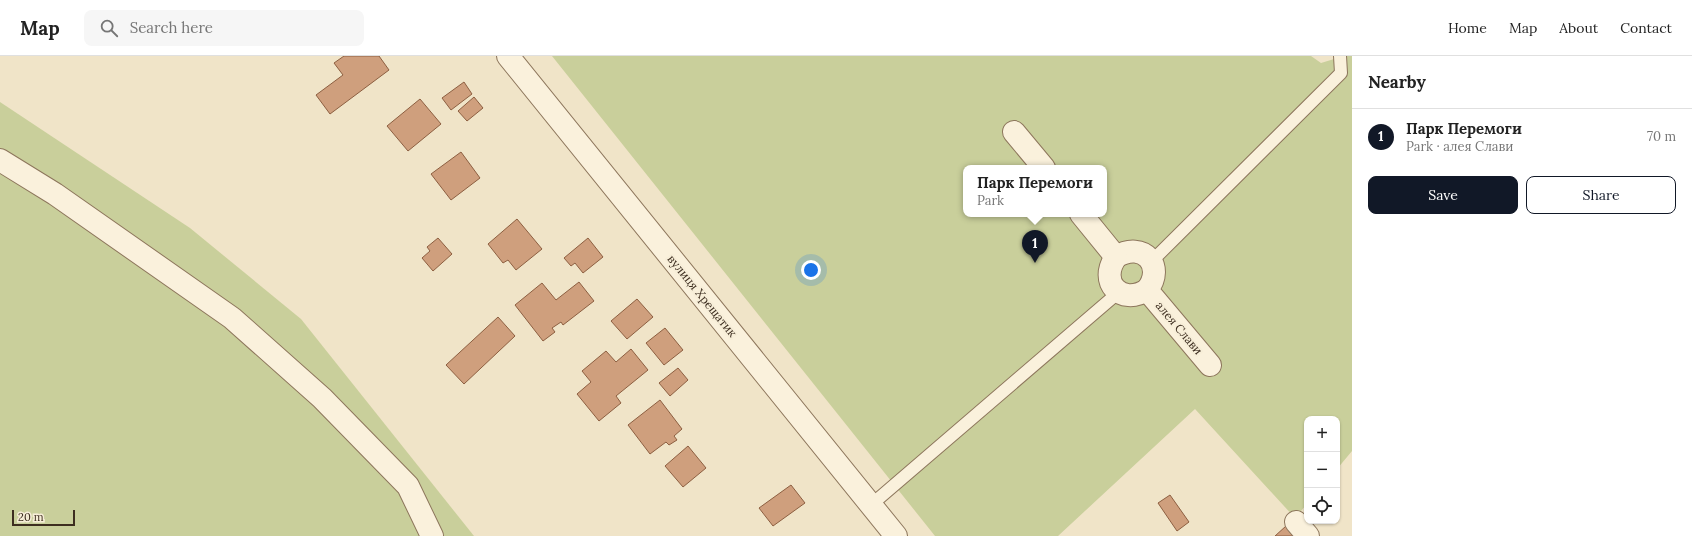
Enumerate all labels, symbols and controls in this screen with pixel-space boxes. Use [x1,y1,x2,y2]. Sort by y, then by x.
search box [84,10,364,46]
text: Map [20,16,60,40]
icon: search [98,17,120,39]
text: Search here [130,18,213,37]
text: Home [1448,19,1487,37]
text: Map [1509,19,1537,37]
text: About [1559,19,1598,37]
text: Contact [1620,19,1672,37]
text: Nearby [1368,71,1426,93]
text: Парк Перемоги [1406,119,1522,138]
text: 1 [1378,128,1384,145]
text: 70 m [1647,128,1676,145]
text: Park · алея Слави [1406,138,1514,155]
popup [963,165,1107,217]
text: Парк Перемоги [977,173,1093,192]
button: Save [1368,176,1518,214]
button: Share [1526,176,1676,214]
text: Park [977,192,1004,209]
pin: 1 [1022,230,1048,263]
street label: вулиця Хрещатик [665,251,741,340]
your location [801,260,821,280]
street label: алея Слави [1153,298,1206,357]
map controls [1304,416,1340,524]
button: + [1304,416,1340,452]
button: − [1304,452,1340,488]
button: locate [1304,488,1340,524]
scale bar [12,508,75,527]
text: 20 m [18,510,43,524]

